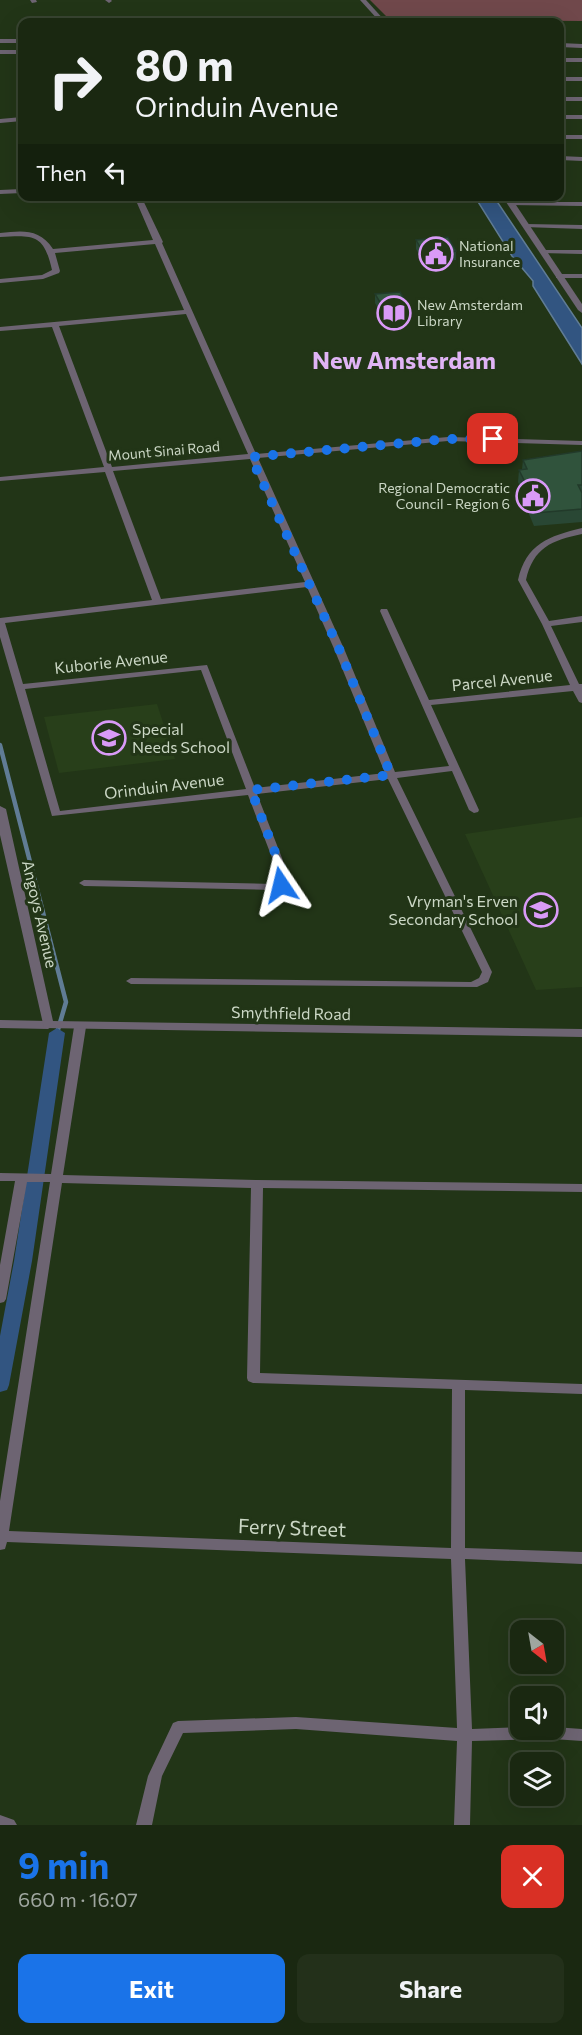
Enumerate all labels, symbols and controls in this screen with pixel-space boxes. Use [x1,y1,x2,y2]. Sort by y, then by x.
text: 80 m [135,38,234,90]
icon: right [36,42,114,120]
text: Orinduin Avenue [135,90,339,123]
icon: left [99,156,132,189]
text: Then [36,159,87,186]
public building icon: National Insurance [418,236,454,272]
place label: National Insurance [459,237,520,270]
library icon: New Amsterdam Library [376,295,412,331]
place label: New Amsterdam Library [417,296,523,329]
district label: New Amsterdam [312,345,496,374]
pin [467,413,518,464]
icon: arrive [476,422,509,455]
street label: Mount Sinai Road [107,437,221,464]
public building icon: Regional Democratic Council - Region 6 [515,478,551,514]
place label: Regional Democratic Council - Region 6 [378,479,510,512]
street label: Kuborie Avenue [53,646,169,677]
street label: Parcel Avenue [451,665,553,694]
place label: Special Needs School [132,719,230,756]
school or university icon: Special Needs School [91,720,127,756]
street label: Orinduin Avenue [103,769,225,802]
position arrow [249,853,313,917]
street label: Angoys Avenue [19,858,62,970]
place label: Vryman's Erven Secondary School [389,891,518,928]
school or university icon: Vryman's Erven Secondary School [523,892,559,928]
street label: Smythfield Road [231,1002,351,1023]
street label: Ferry Street [238,1513,347,1541]
north arrow [510,1620,564,1674]
map controls [510,1620,564,1806]
button: sound [510,1686,564,1740]
button: layers [510,1752,564,1806]
text: 9 min [18,1842,109,1886]
button: close [501,1845,564,1908]
text: 660 m · 16:07 [18,1887,138,1911]
button: Exit [18,1954,285,2023]
button: Share [297,1954,564,2023]

